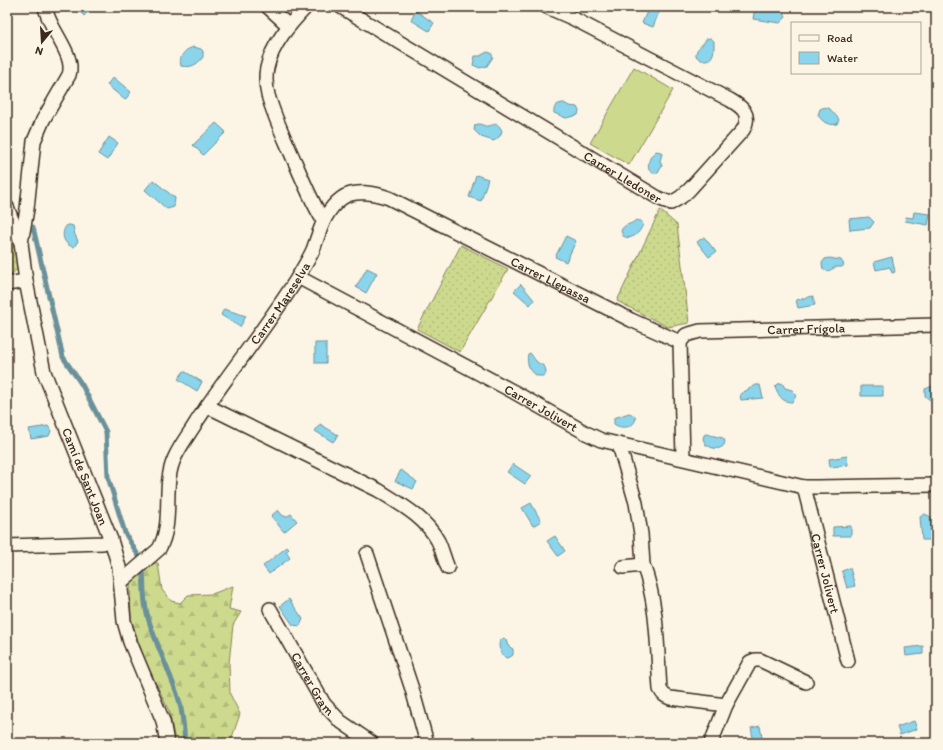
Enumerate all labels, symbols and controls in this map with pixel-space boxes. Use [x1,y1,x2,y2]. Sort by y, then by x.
north arrow [22,22,62,62]
legend [791,22,921,74]
text: Road [827,31,853,45]
text: N [34,44,45,58]
text: Water [827,51,858,65]
street label: Carrer Lledoner [581,147,665,206]
street label: Carrer Llepassa [508,253,594,306]
street label: Carrer Mareselva [247,259,313,347]
street label: Carrer Frígola [767,320,846,337]
street label: Carrer Jolivert [502,381,581,434]
street label: Camí de Sant Joan [59,425,112,527]
street label: Carrer Jolivert [809,532,843,615]
street label: Carrer Gram [288,649,338,718]

